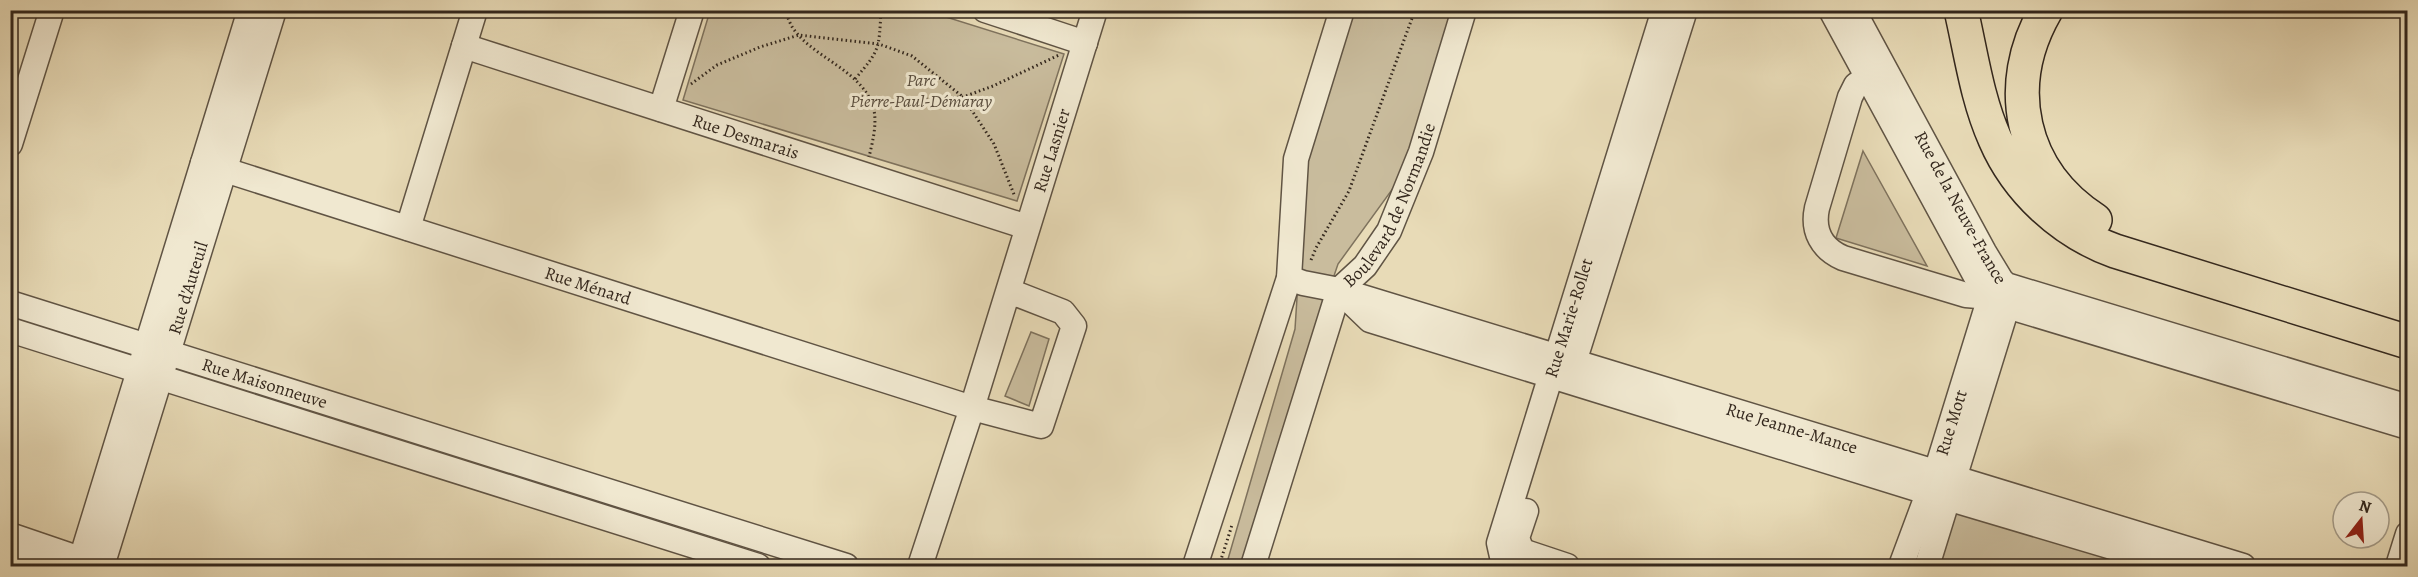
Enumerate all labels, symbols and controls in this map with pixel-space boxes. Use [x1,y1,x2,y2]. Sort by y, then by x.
park label: Parc Pierre-Paul-Démaray [850,68,992,113]
street label: Rue Lasnier [1027,105,1076,195]
street label: Rue Desmarais [689,108,802,165]
street label: Boulevard de Normandie [1338,120,1441,293]
street label: Rue de la Neuve-France [1909,127,2013,289]
street label: Rue d'Auteuil [162,238,214,337]
street label: Rue Marie-Rollet [1539,255,1598,381]
street label: Rue Ménard [542,261,635,311]
street label: Rue Maisonneuve [199,352,330,414]
street label: Rue Mott [1930,387,1973,458]
street label: Rue Jeanne-Mance [1723,397,1861,460]
north arrow [2331,490,2391,550]
text: N [2356,494,2374,519]

